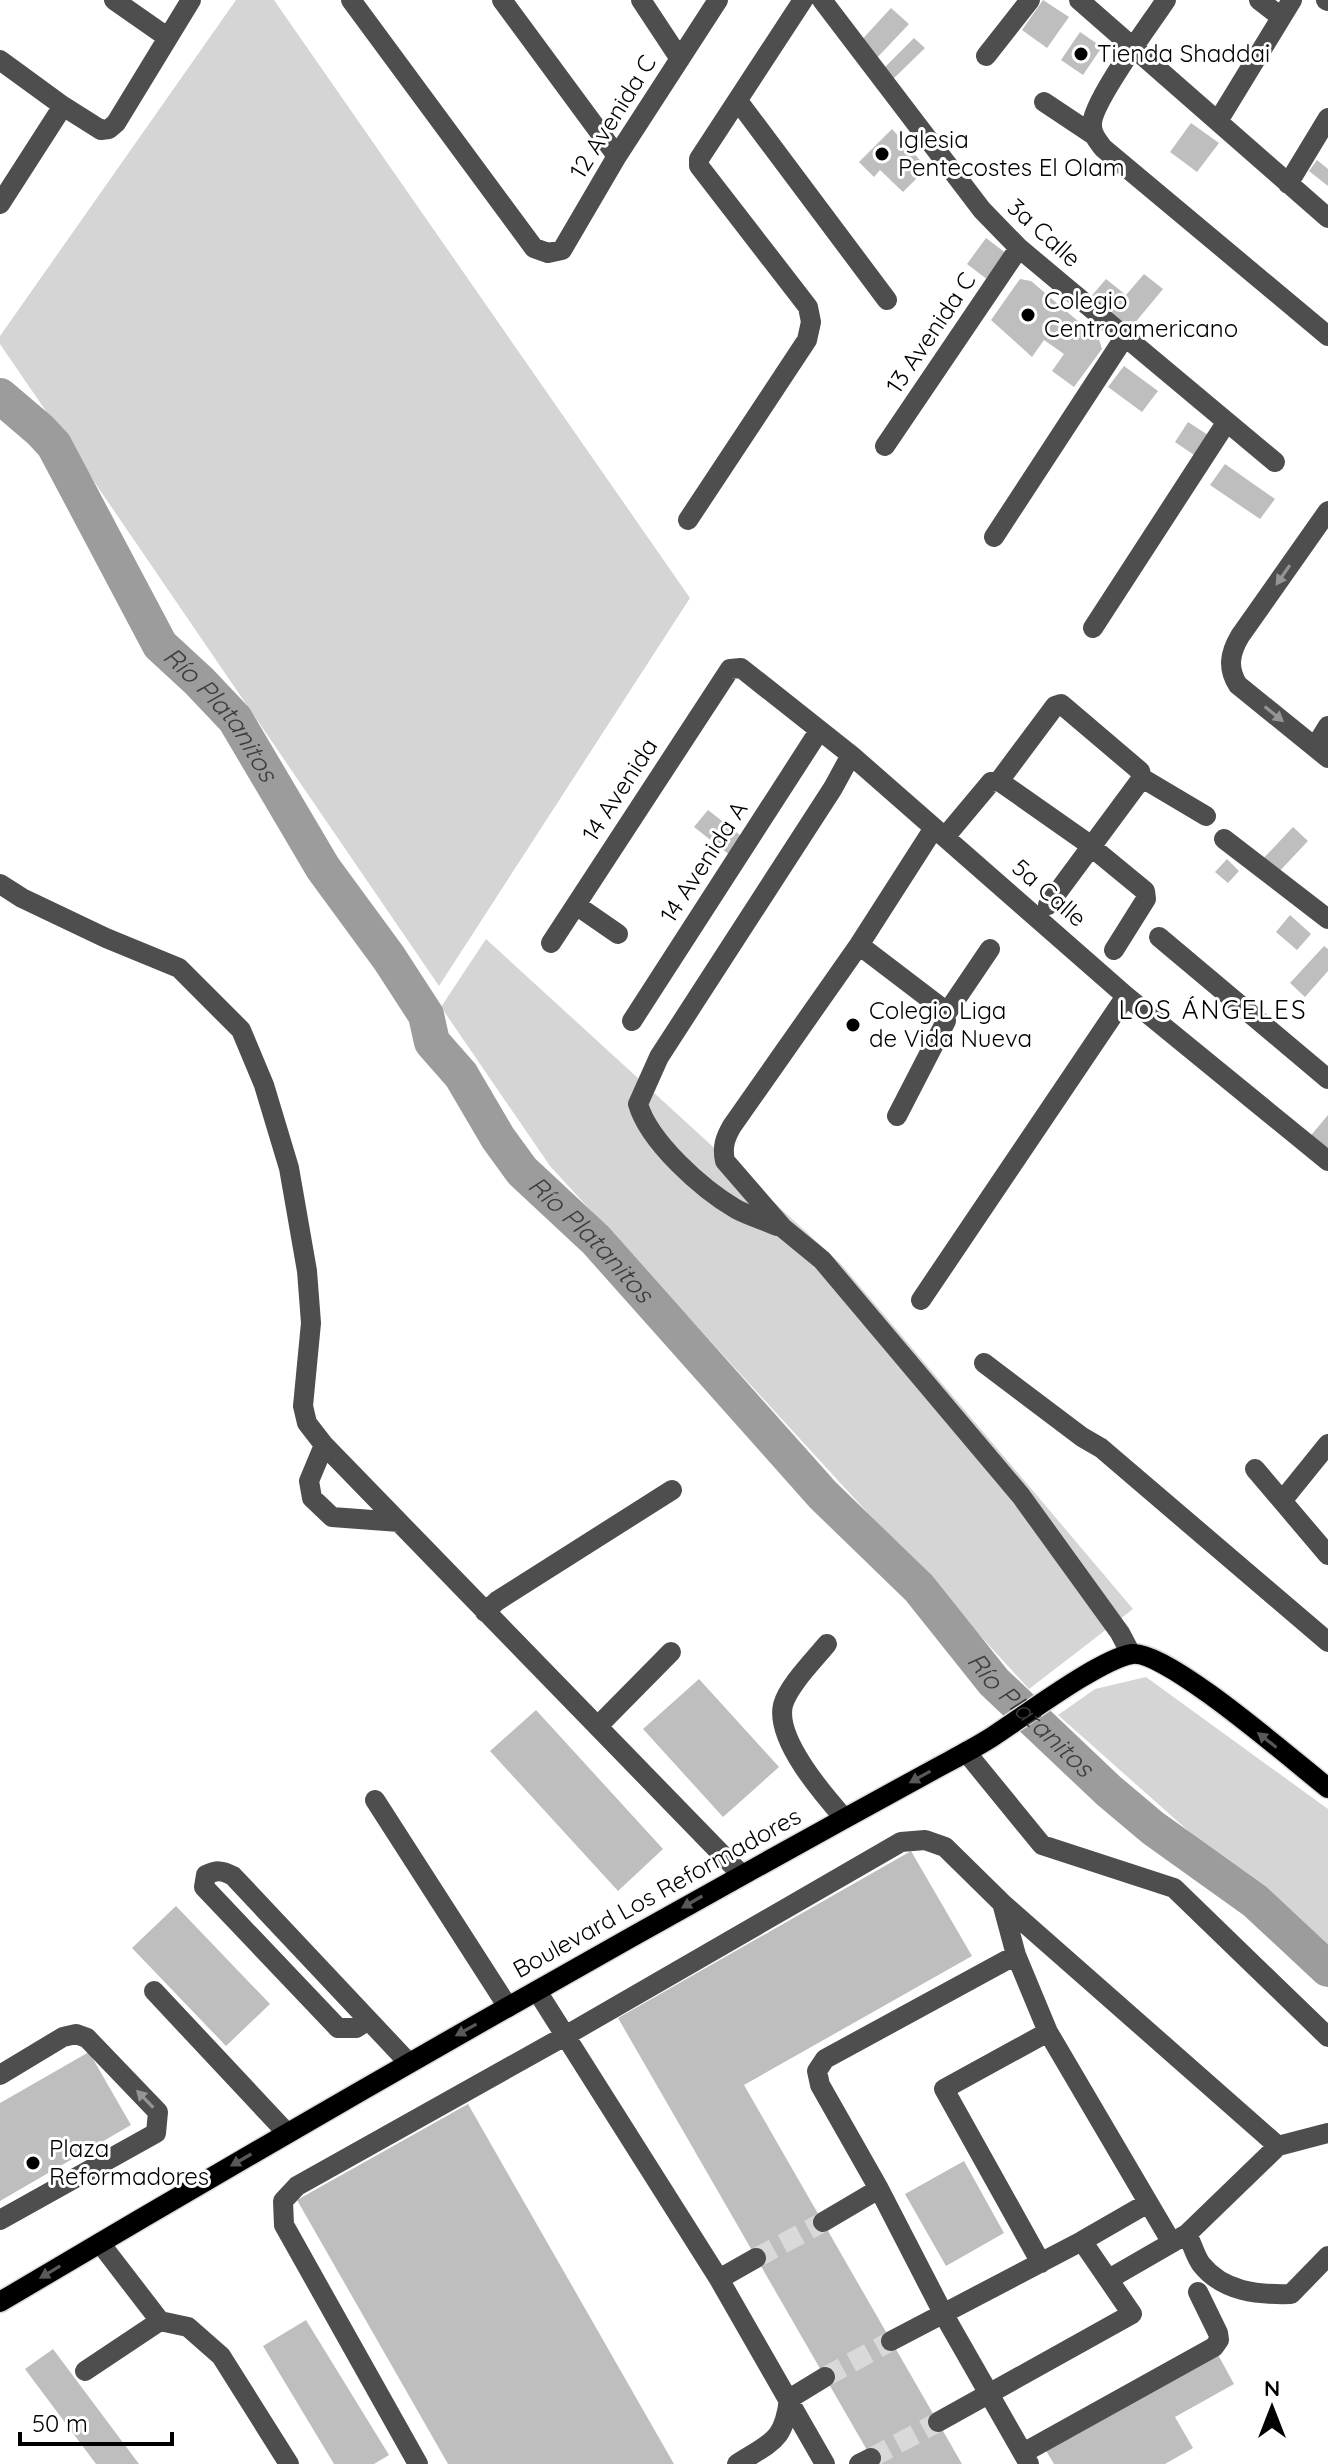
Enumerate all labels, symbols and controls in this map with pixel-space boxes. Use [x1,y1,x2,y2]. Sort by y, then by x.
place label: Tienda Shaddai [1097,38,1270,68]
marker: Tienda Shaddai [1072,45,1090,63]
street label: 12 Avenida C [562,49,662,184]
place label: Iglesia Pentecostes El Olam [898,124,1125,182]
marker: Iglesia Pentecostes El Olam [873,145,891,163]
street label: 3a Calle [1002,192,1087,273]
street label: 13 Avenida C [879,266,982,399]
place label: Colegio Centroamericano [1044,285,1238,343]
marker: Colegio Centroamericano [1019,306,1037,324]
one-way arrow [1275,564,1291,586]
water label: Río Platanitos [157,639,286,789]
one-way arrow [1264,705,1284,722]
street label: 14 Avenida [575,732,664,847]
street label: 14 Avenida A [653,795,754,928]
street label: 5a Calle [1006,852,1093,933]
district label: LOS ÁNGELES [1119,993,1308,1026]
place label: Colegio Liga de Vida Nueva [869,995,1032,1053]
marker: Colegio Liga de Vida Nueva [844,1016,862,1034]
water label: Río Platanitos [522,1169,662,1311]
water label: Río Platanitos [960,1645,1102,1785]
one-way arrow [1257,1733,1277,1749]
one-way arrow [909,1770,931,1784]
street label: Boulevard Los Reformadores [507,1800,806,1984]
one-way arrow [681,1895,703,1909]
one-way arrow [455,2023,477,2037]
one-way arrow [137,2089,155,2108]
place label: Plaza Reformadores [49,2133,209,2191]
one-way arrow [230,2153,252,2167]
marker: Plaza Reformadores [24,2154,42,2172]
one-way arrow [39,2265,61,2279]
north arrow [1232,2368,1312,2448]
text: N [1264,2374,1280,2402]
scale bar [20,2396,172,2446]
text: 50 m [32,2408,88,2438]

